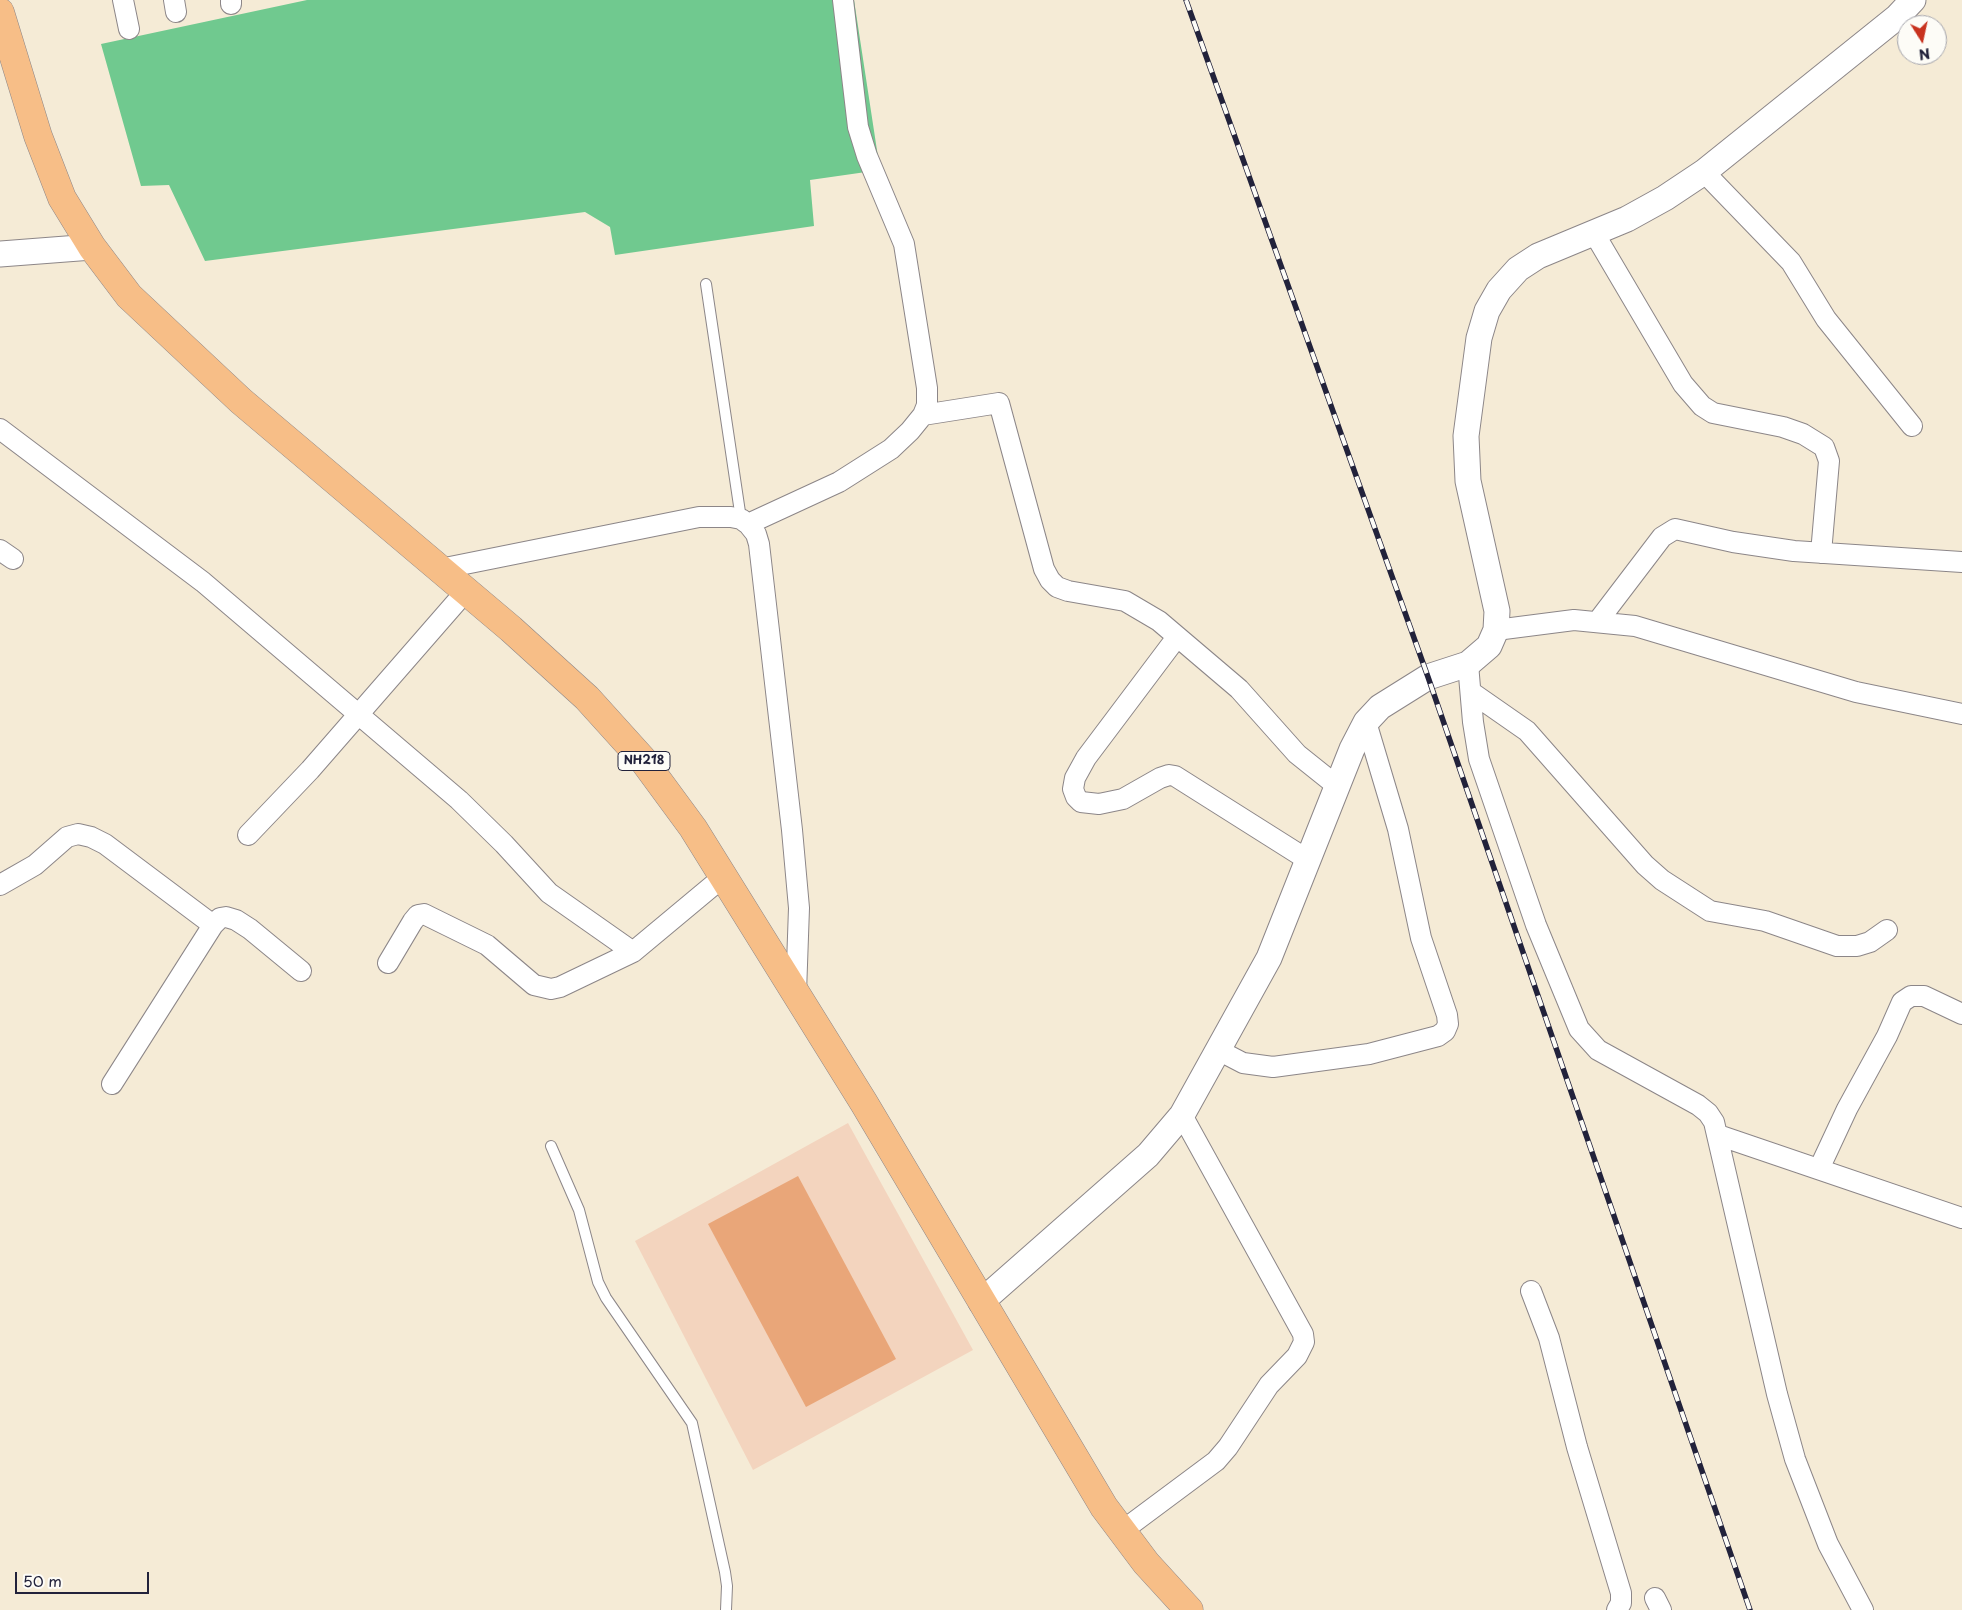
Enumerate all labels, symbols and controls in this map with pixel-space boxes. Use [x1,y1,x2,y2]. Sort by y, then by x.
north arrow [1897,15,1947,65]
text: N [1917,43,1932,66]
road number: NH218 [618,751,670,770]
scale bar [18,1562,151,1594]
text: 50 m [23,1569,62,1592]

